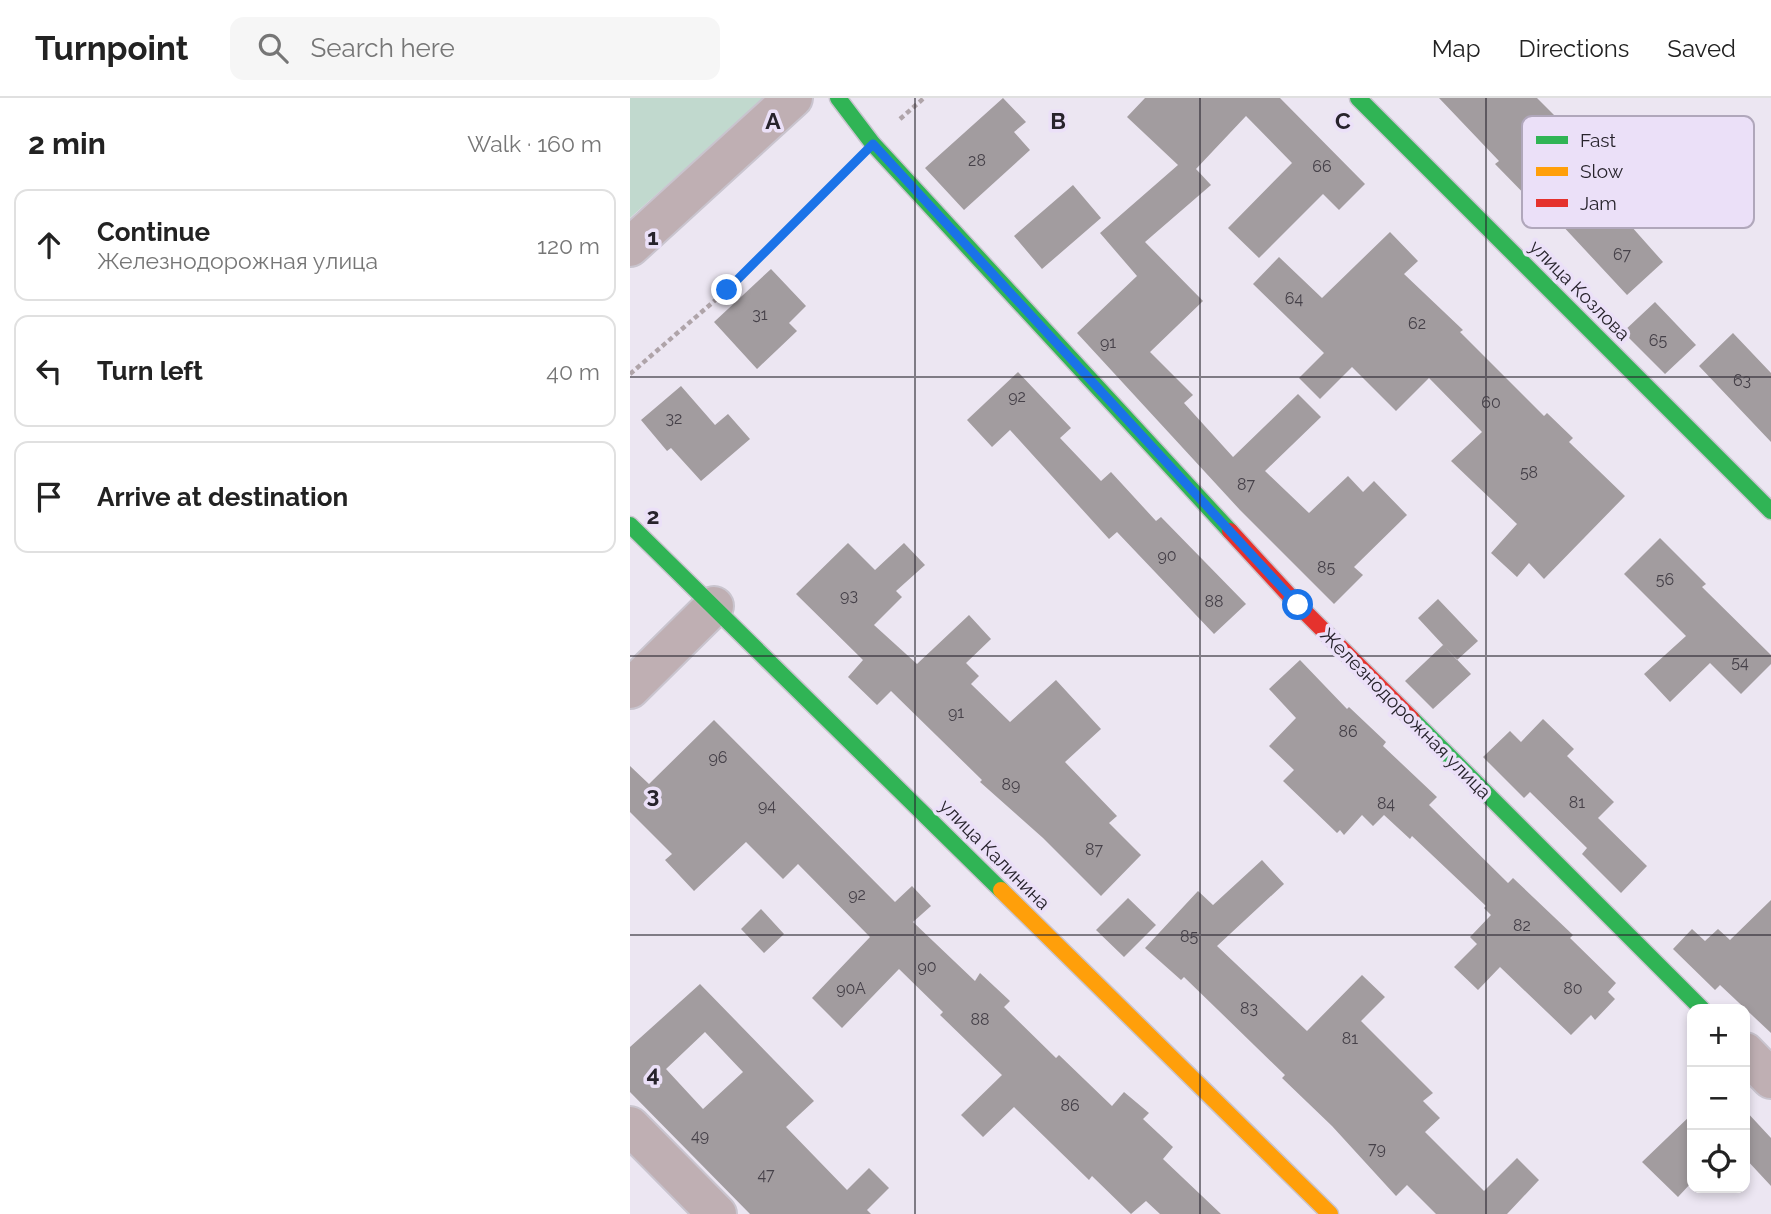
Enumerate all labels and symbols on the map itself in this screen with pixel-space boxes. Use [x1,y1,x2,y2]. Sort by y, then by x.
text: A [765,107,781,134]
text: B [1050,107,1066,134]
text: C [1335,107,1351,134]
legend [1522,116,1754,228]
text: Fast [1580,129,1616,151]
house number: 28 [968,151,986,170]
house number: 66 [1312,157,1332,176]
text: Slow [1580,160,1624,182]
text: Jam [1580,192,1617,214]
text: 1 [647,223,659,250]
street label: улица Козлова [1525,235,1635,345]
house number: 67 [1613,245,1632,264]
route end [711,274,742,305]
house number: 64 [1285,289,1303,308]
house number: 31 [752,305,768,324]
house number: 62 [1408,314,1426,333]
house number: 65 [1649,331,1667,350]
house number: 91 [1100,333,1116,352]
house number: 63 [1733,371,1751,390]
house number: 92 [1008,387,1026,406]
house number: 60 [1481,393,1501,412]
house number: 32 [666,409,682,428]
house number: 58 [1520,463,1538,482]
house number: 87 [1237,475,1255,494]
text: 2 [647,502,659,529]
house number: 90 [1157,546,1177,565]
house number: 85 [1317,558,1335,577]
house number: 56 [1656,570,1674,589]
house number: 93 [840,586,858,605]
route start [1282,589,1313,620]
house number: 88 [1205,592,1223,611]
street label: Железнодорожная улица [1316,623,1496,803]
house number: 54 [1731,653,1749,672]
house number: 91 [948,703,964,722]
house number: 86 [1338,722,1358,741]
house number: 96 [708,748,728,767]
house number: 89 [1002,775,1020,794]
text: 3 [647,781,659,808]
house number: 81 [1569,793,1585,812]
street label: улица Калинина [935,794,1055,914]
house number: 84 [1377,794,1395,813]
house number: 94 [758,796,776,815]
house number: 87 [1085,840,1103,859]
house number: 92 [848,885,866,904]
house number: 82 [1513,916,1531,935]
house number: 85 [1180,927,1198,946]
house number: 90 [917,957,937,976]
house number: 90А [836,979,866,998]
house number: 80 [1563,979,1583,998]
house number: 83 [1240,999,1258,1018]
house number: 88 [971,1010,989,1029]
house number: 81 [1342,1029,1358,1048]
text: 4 [646,1060,660,1087]
house number: 86 [1060,1096,1080,1115]
house number: 49 [691,1126,709,1145]
house number: 79 [1368,1139,1386,1158]
house number: 47 [757,1165,775,1184]

